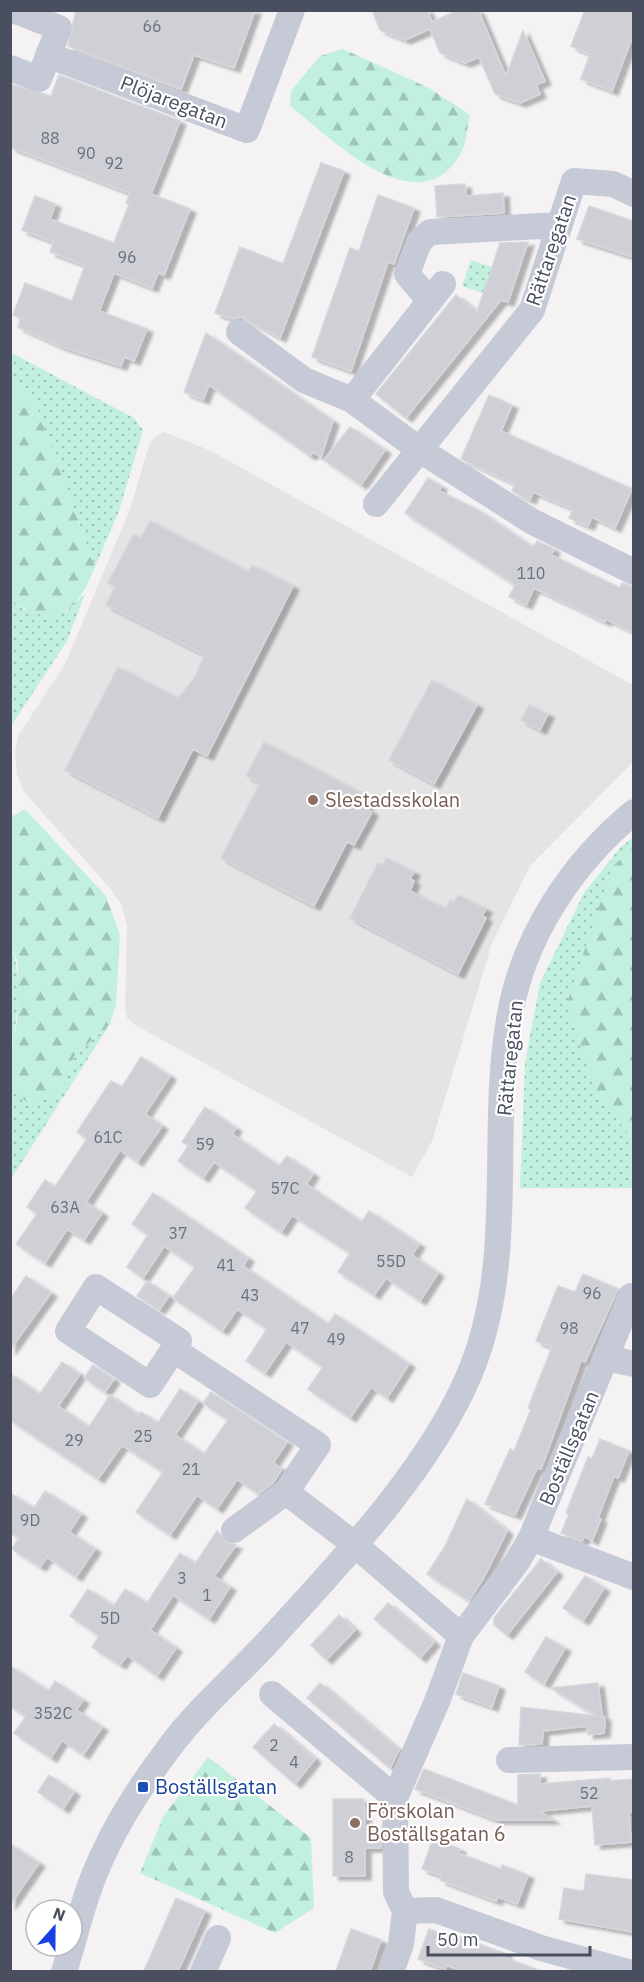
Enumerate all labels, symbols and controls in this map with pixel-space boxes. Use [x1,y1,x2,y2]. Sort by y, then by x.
house number: 66 [142,16,162,36]
street label: Plöjaregatan [117,69,232,134]
house number: 88 [40,128,60,148]
house number: 90 [76,143,96,163]
house number: 92 [104,153,124,173]
street label: Rättaregatan [519,190,582,309]
house number: 96 [117,247,137,267]
house number: 110 [517,563,545,583]
place label: Slestadsskolan [325,786,460,813]
marker: Slestadsskolan [306,793,320,807]
street label: Rättaregatan [490,999,529,1117]
house number: 61C [93,1127,123,1147]
house number: 59 [195,1134,215,1154]
house number: 57C [270,1178,300,1198]
house number: 63A [50,1197,80,1217]
house number: 37 [168,1223,188,1243]
house number: 55D [376,1251,406,1271]
house number: 41 [216,1255,236,1275]
house number: 96 [582,1283,602,1303]
house number: 43 [240,1285,260,1305]
house number: 47 [290,1318,310,1338]
house number: 98 [559,1318,579,1338]
house number: 49 [326,1329,346,1349]
street label: Boställsgatan [532,1386,605,1509]
house number: 25 [133,1426,153,1446]
house number: 29 [64,1430,84,1450]
house number: 21 [181,1459,201,1479]
house number: 9D [20,1510,40,1530]
house number: 3 [177,1568,187,1588]
house number: 1 [202,1585,212,1605]
house number: 5D [100,1608,120,1628]
house number: 352C [34,1703,72,1723]
house number: 2 [269,1735,279,1755]
house number: 4 [289,1752,299,1772]
place label: Boställsgatan [155,1773,277,1800]
marker: Boställsgatan [136,1780,150,1794]
house number: 52 [579,1783,599,1803]
place label: Förskolan Boställsgatan 6 [367,1797,506,1847]
marker: Förskolan Boställsgatan 6 [348,1816,362,1830]
house number: 8 [344,1847,354,1867]
north arrow [24,1898,84,1958]
text: N [50,1903,68,1925]
scale bar [428,1919,590,1957]
text: 50 m [437,1928,479,1951]

